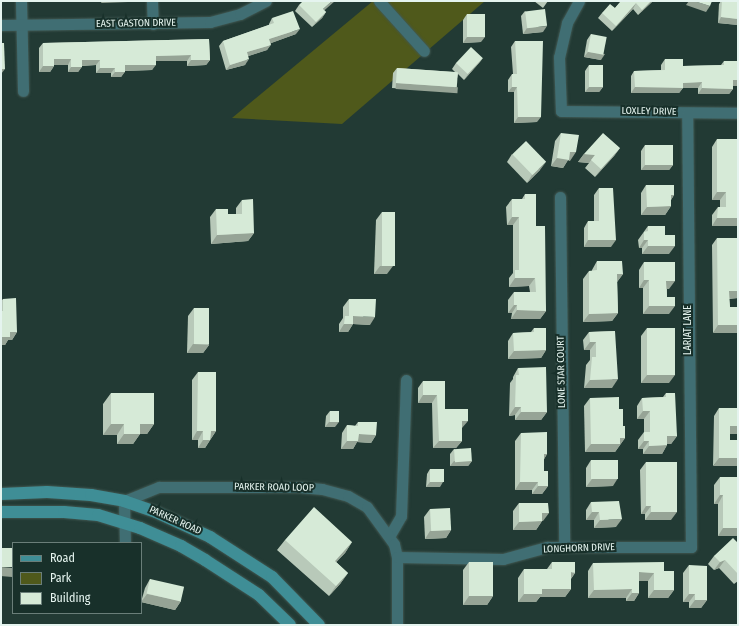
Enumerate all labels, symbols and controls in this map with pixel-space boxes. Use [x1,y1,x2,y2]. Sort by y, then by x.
street label: EAST GASTON DRIVE [96,17,176,31]
street label: LOXLEY DRIVE [621,106,677,118]
street label: LARIAT LANE [683,305,695,355]
street label: LONE STAR COURT [555,336,569,408]
street label: PARKER ROAD LOOP [234,481,314,495]
street label: PARKER ROAD [147,504,203,538]
legend [12,542,142,614]
street label: LONGHORN DRIVE [543,542,615,556]
text: Road [50,551,75,565]
text: Park [50,571,71,585]
text: Building [50,591,90,605]

